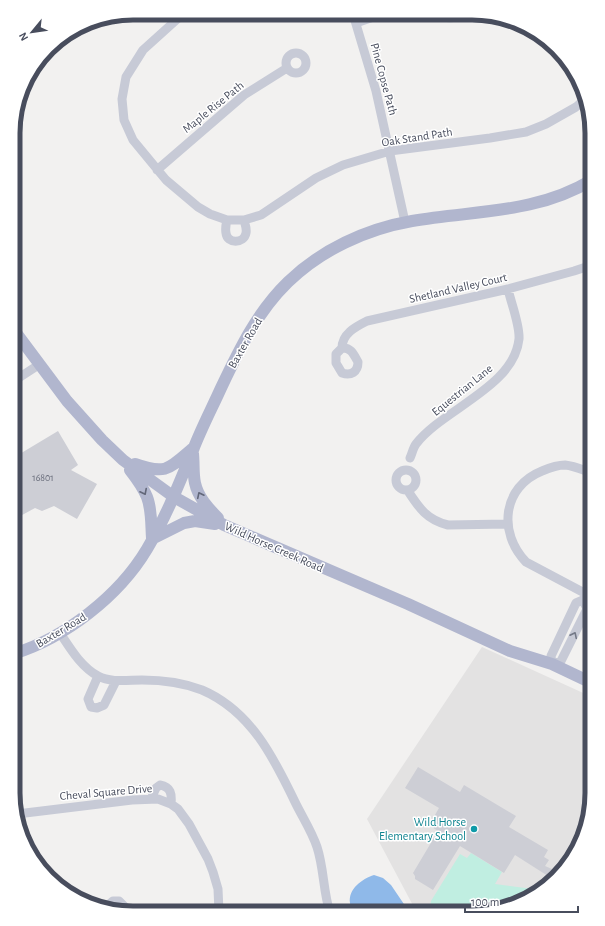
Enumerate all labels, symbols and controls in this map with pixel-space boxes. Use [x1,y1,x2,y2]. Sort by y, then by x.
north arrow [12,12,52,52]
text: N [17,31,30,43]
street label: Pine Copse Path [369,42,399,116]
street label: Maple Rise Path [180,79,246,135]
street label: Oak Stand Path [381,125,453,149]
street label: Shetland Valley Court [408,271,508,306]
street label: Baxter Road [226,316,264,370]
street label: Equestrian Lane [429,362,495,418]
house number: 16801 [32,473,54,483]
one-way arrow [140,488,147,495]
one-way arrow [197,491,205,499]
street label: Wild Horse Creek Road [223,520,325,574]
street label: Baxter Road [34,610,88,650]
one-way arrow [569,632,577,639]
street label: Cheval Square Drive [59,782,153,802]
place label: Wild Horse Elementary School [379,816,466,843]
marker: Wild Horse Elementary School [469,824,479,834]
scale bar [465,888,578,914]
text: 100 m [471,896,499,908]

